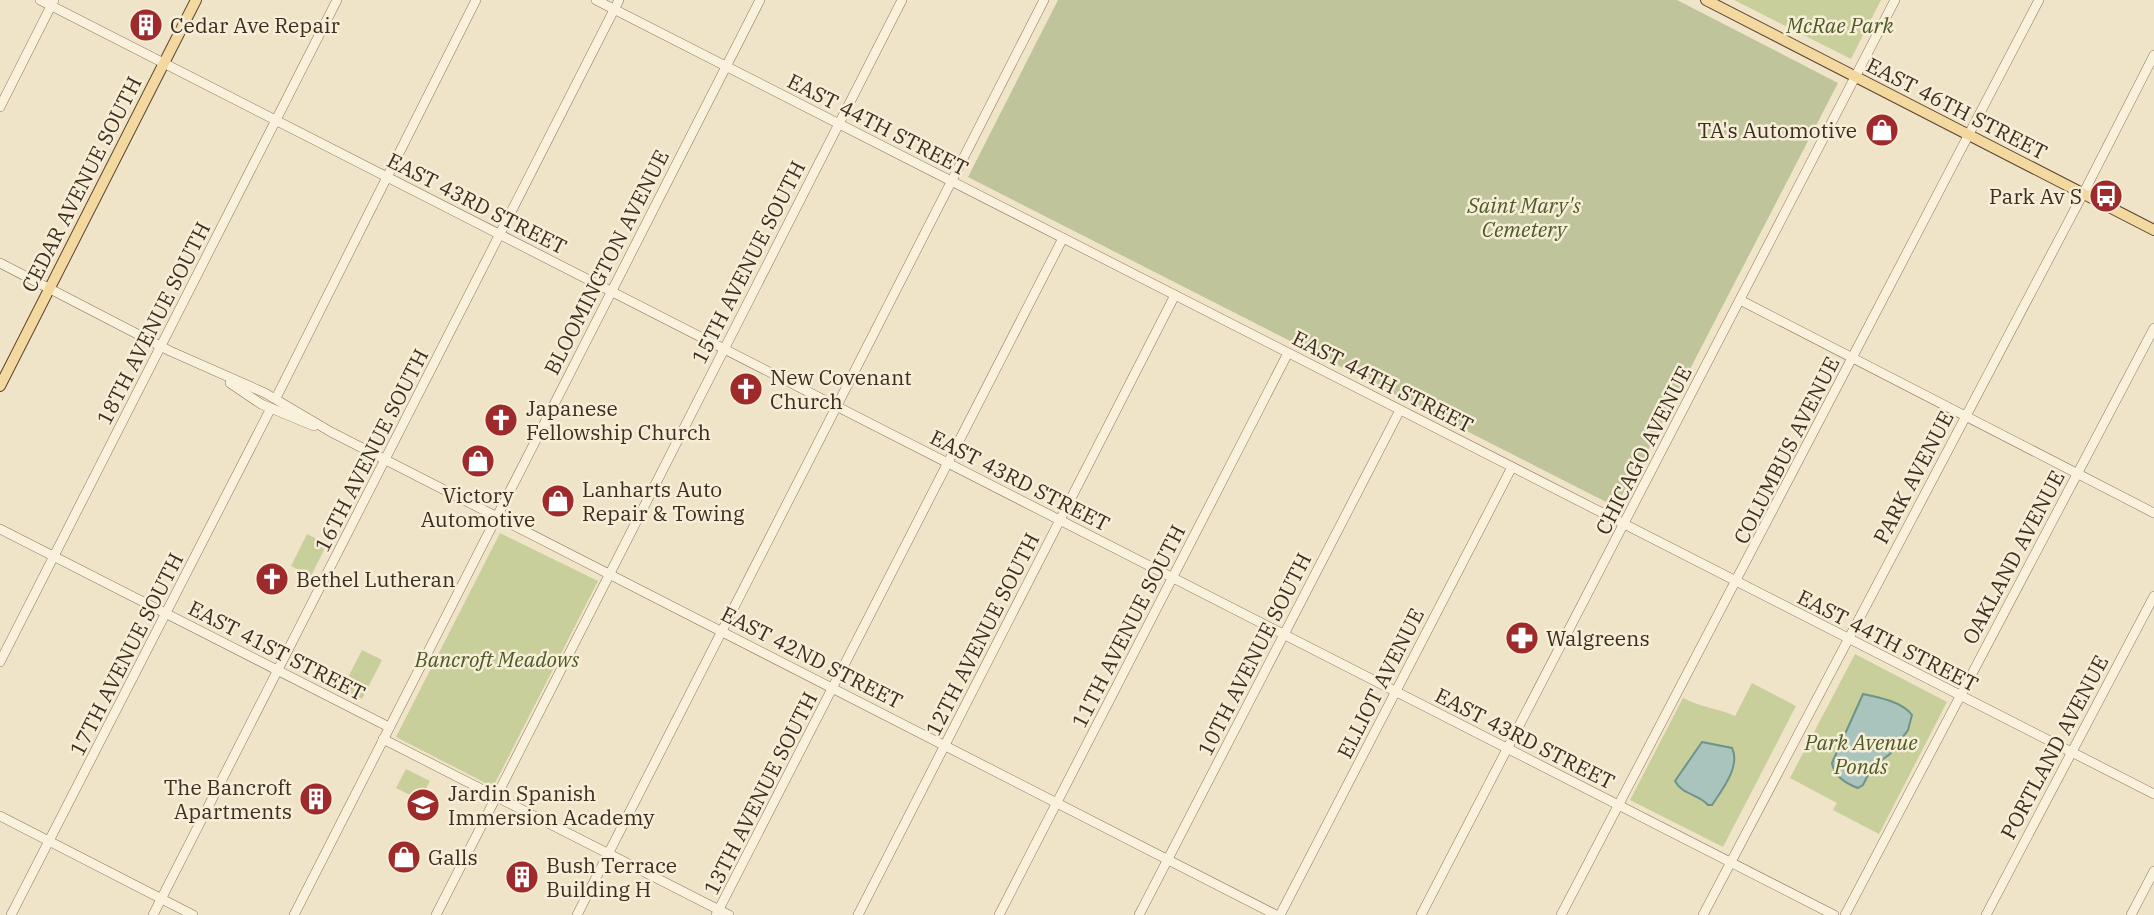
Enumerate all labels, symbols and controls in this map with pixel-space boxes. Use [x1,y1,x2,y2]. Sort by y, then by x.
building icon: Cedar Ave Repair [127,6,165,44]
place label: Cedar Ave Repair [170,11,341,39]
park label: McRae Park [1785,11,1895,39]
street label: EAST 46TH STREET [1862,50,2052,166]
street label: EAST 44TH STREET [783,66,973,182]
street label: CEDAR AVENUE SOUTH [14,71,148,297]
shop icon: TA's Automotive [1863,111,1901,149]
place label: TA's Automotive [1697,116,1857,144]
street label: BLOOMINGTON AVENUE [537,145,675,379]
street label: EAST 43RD STREET [382,146,572,260]
street label: 15TH AVENUE SOUTH [685,156,811,368]
bus stop icon: Park Av S [2087,177,2125,215]
place label: Park Av S [1989,182,2082,210]
park label: Saint Mary's Cemetery [1466,191,1581,243]
street label: 18TH AVENUE SOUTH [90,217,216,429]
street label: EAST 44TH STREET [1288,323,1478,439]
street label: 16TH AVENUE SOUTH [308,344,434,556]
street label: COLUMBUS AVENUE [1727,352,1845,548]
street label: CHICAGO AVENUE [1588,361,1698,539]
place label: New Covenant Church [770,363,912,415]
church icon: New Covenant Church [727,370,765,408]
place label: Japanese Fellowship Church [526,394,711,446]
church icon: Japanese Fellowship Church [482,401,520,439]
street label: PARK AVENUE [1866,406,1960,548]
street label: EAST 43RD STREET [925,423,1115,537]
shop icon: Victory Automotive [459,442,497,480]
street label: OAKLAND AVENUE [1955,465,2071,649]
place label: Lanharts Auto Repair & Towing [582,475,745,527]
place label: Victory Automotive [421,481,535,533]
shop icon: Lanharts Auto Repair & Towing [539,482,577,520]
street label: 11TH AVENUE SOUTH [1065,520,1191,732]
street label: 12TH AVENUE SOUTH [919,528,1045,740]
street label: 17TH AVENUE SOUTH [63,548,189,760]
street label: 10TH AVENUE SOUTH [1191,548,1317,760]
church icon: Bethel Lutheran [253,560,291,598]
place label: Bethel Lutheran [296,565,456,593]
street label: EAST 44TH STREET [1793,582,1983,698]
street label: EAST 41ST STREET [184,593,370,707]
street label: EAST 42ND STREET [716,599,908,715]
street label: ELLIOT AVENUE [1330,603,1430,763]
pharmacy icon: Walgreens [1503,619,1541,657]
place label: Walgreens [1546,624,1650,652]
park label: Bancroft Meadows [414,645,579,673]
street label: PORTLAND AVENUE [1994,650,2114,844]
street label: EAST 43RD STREET [1430,681,1620,795]
street label: 13TH AVENUE SOUTH [697,687,823,899]
park label: Park Avenue Ponds [1803,728,1918,780]
place label: The Bancroft Apartments [164,773,292,825]
place label: Jardin Spanish Immersion Academy [448,779,655,831]
building icon: The Bancroft Apartments [297,780,335,818]
school or university icon: Jardin Spanish Immersion Academy [404,786,442,824]
shop icon: Galls [385,838,423,876]
place label: Galls [428,843,478,871]
place label: Bush Terrace Building H [546,851,677,903]
building icon: Bush Terrace Building H [503,858,541,896]

